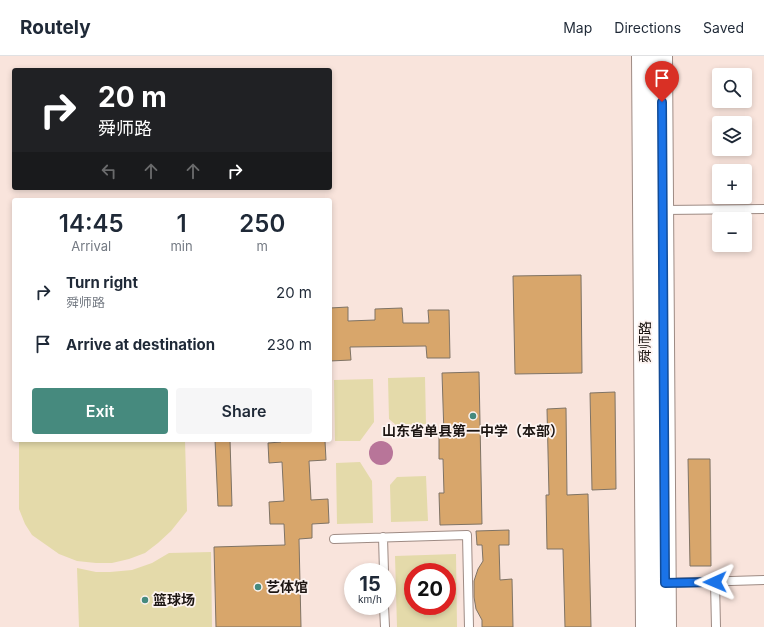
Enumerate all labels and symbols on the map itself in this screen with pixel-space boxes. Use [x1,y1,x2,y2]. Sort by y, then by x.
pin [645,61,679,102]
street label: 舜师路 [636,321,653,363]
marker: 山东省单县第一中学（本部） [468,411,478,421]
place label: 山东省单县第一中学（本部） [382,422,564,439]
position arrow [694,561,736,603]
speed limit sign: 20 [404,563,456,615]
place label: 艺体馆 [266,578,308,595]
marker: 艺体馆 [253,582,263,592]
place label: 篮球场 [153,591,195,608]
marker: 篮球场 [140,595,150,605]

